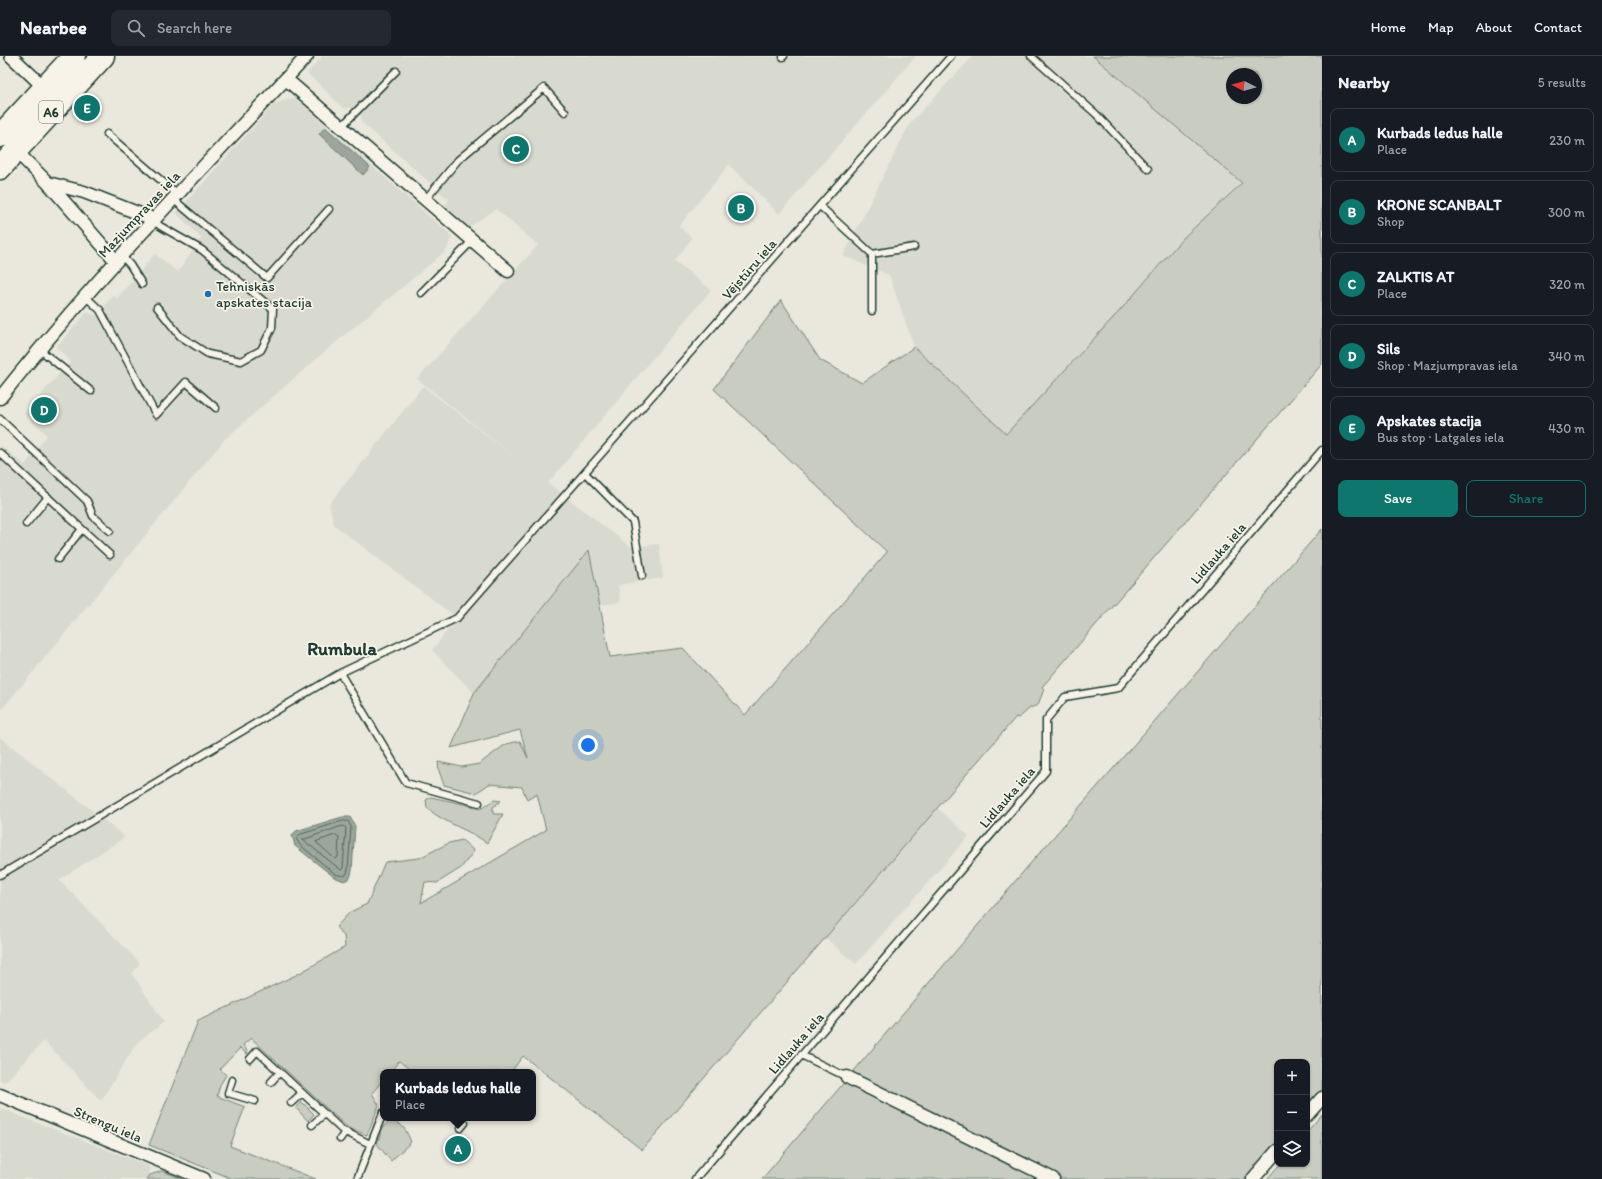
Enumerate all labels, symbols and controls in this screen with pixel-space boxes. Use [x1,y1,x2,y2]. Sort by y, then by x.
search box [111,10,391,46]
text: Nearbee [20,16,87,39]
icon: search [125,17,147,39]
text: Search here [157,19,232,37]
text: Home [1371,19,1406,36]
text: Map [1428,19,1454,36]
text: About [1476,19,1512,36]
text: Contact [1534,19,1582,36]
north arrow [1226,68,1262,104]
text: Nearby [1338,72,1390,92]
text: 5 results [1538,75,1586,90]
pin: E [74,93,100,123]
road number: A6 [39,101,63,123]
text: Kurbads ledus halle [1377,124,1503,142]
text: A [1348,133,1356,148]
text: 230 m [1549,133,1585,148]
pin: C [503,134,529,164]
text: Place [1377,142,1407,157]
street label: Mazjumpravas iela [95,167,184,261]
pin: B [728,193,754,223]
text: KRONE SCANBALT [1377,196,1502,214]
text: B [1348,205,1356,220]
text: 300 m [1548,205,1585,220]
text: Shop [1377,214,1404,229]
street label: Vējstūru iela [718,235,781,303]
text: ZALKTIS AT [1377,268,1454,286]
text: C [1348,277,1356,292]
text: 320 m [1549,277,1585,292]
place label: Tehniskās apskates stacija [216,278,313,311]
text: Place [1377,286,1407,301]
marker: Tehniskās apskates stacija [203,289,213,299]
text: Sils [1377,340,1400,358]
text: D [1348,349,1356,364]
text: 340 m [1548,349,1585,364]
text: Shop · Mazjumpravas iela [1377,358,1518,373]
pin: D [31,395,57,425]
text: Apskates stacija [1377,412,1481,430]
text: E [1348,421,1356,436]
text: 430 m [1548,421,1585,436]
text: Bus stop · Latgales iela [1377,430,1504,445]
button: Save [1338,480,1458,517]
button: Share [1466,480,1586,517]
street label: Lidlauka iela [1187,518,1250,588]
district label: Rumbula [307,638,377,660]
your location [578,735,598,755]
street label: Lidlauka iela [976,762,1039,832]
street label: Lidlauka iela [765,1008,828,1078]
map controls [1274,1059,1310,1167]
button: + [1274,1059,1310,1095]
popup [380,1069,536,1121]
text: Kurbads ledus halle [395,1079,521,1097]
button: − [1274,1095,1310,1131]
text: Place [395,1097,425,1112]
street label: Strengu iela [71,1103,144,1146]
button: layers [1274,1131,1310,1167]
pin: A [445,1134,471,1164]

